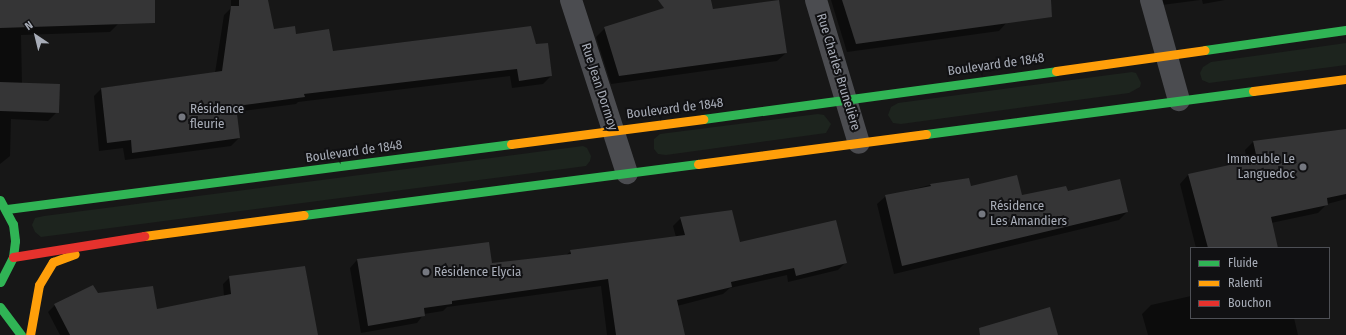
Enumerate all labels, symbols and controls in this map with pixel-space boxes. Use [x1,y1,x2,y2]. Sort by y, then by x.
street label: Rue Charles Brunelière [813,12,863,132]
north arrow [16,16,56,56]
text: N [22,19,35,33]
street label: Rue Jean Dormoy [578,41,620,133]
street label: Boulevard de 1848 [947,50,1045,80]
street label: Boulevard de 1848 [626,95,724,123]
place label: Résidence fleurie [190,102,244,133]
marker: Résidence fleurie [177,112,187,122]
street label: Boulevard de 1848 [305,137,403,167]
place label: Immeuble Le Languedoc [1227,152,1295,183]
marker: Immeuble Le Languedoc [1298,162,1308,172]
place label: Résidence Les Amandiers [990,199,1067,230]
marker: Résidence Les Amandiers [977,209,987,219]
legend [1190,247,1330,319]
text: Fluide [1228,256,1258,270]
place label: Résidence Elycia [434,264,521,280]
marker: Résidence Elycia [421,267,431,277]
text: Ralenti [1228,276,1263,290]
text: Bouchon [1228,296,1271,310]

